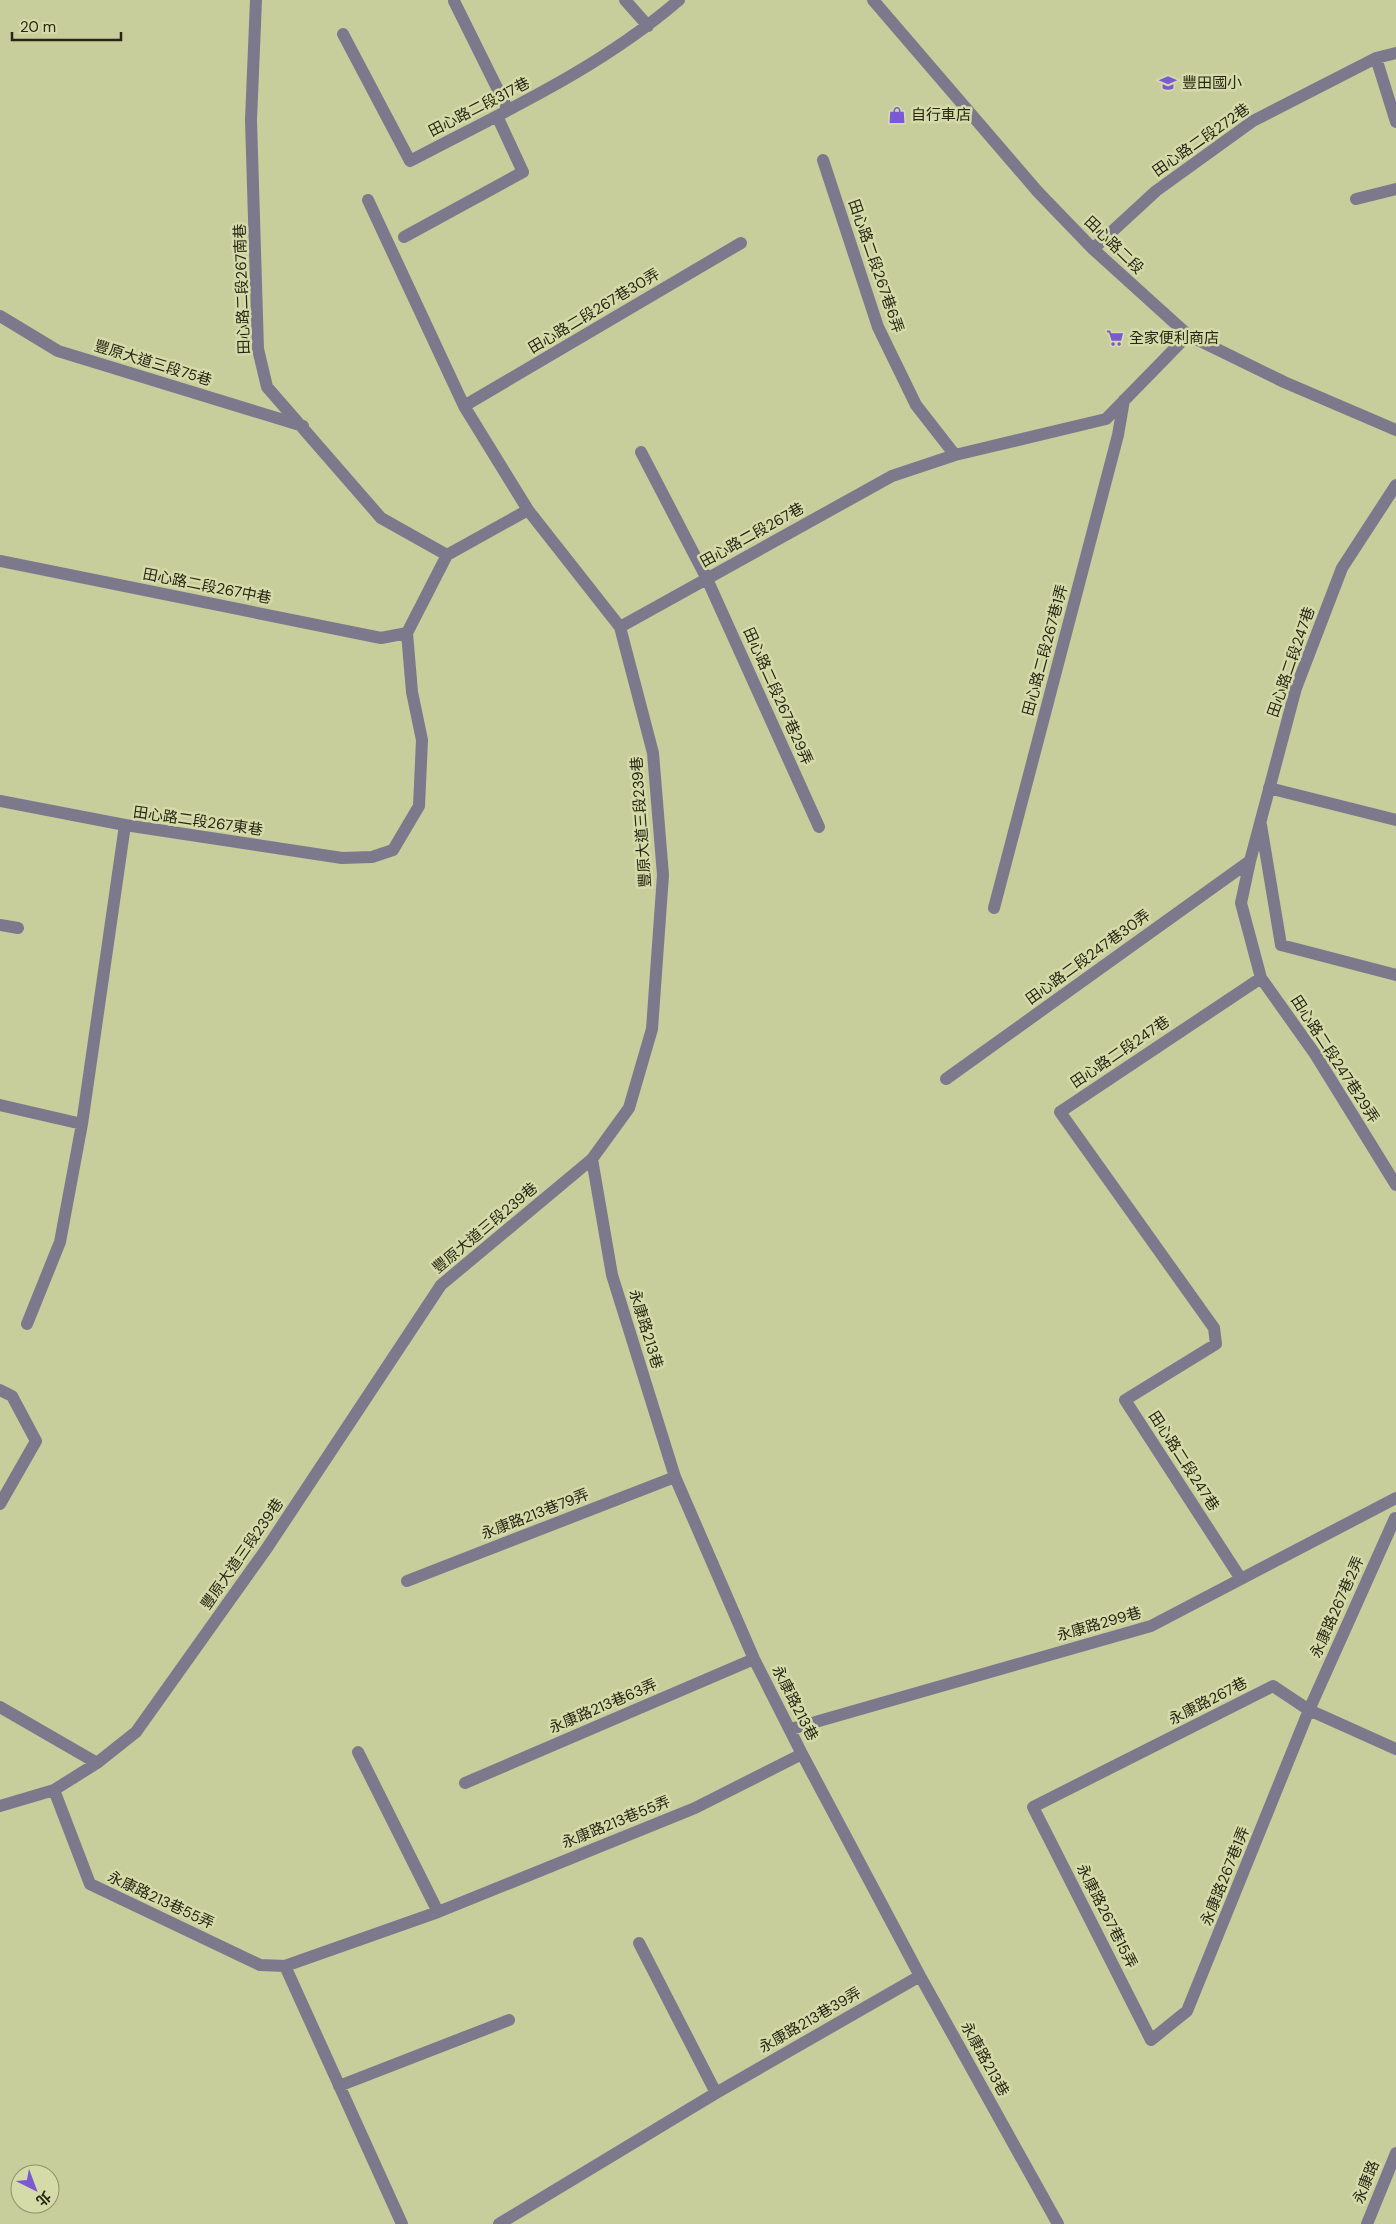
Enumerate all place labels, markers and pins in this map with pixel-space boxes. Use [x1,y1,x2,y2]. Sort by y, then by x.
school or university icon: 豐田國小 [1158,73,1178,93]
place label: 豐田國小 [1182,73,1242,93]
shop icon: 自行車店 [887,105,907,125]
place label: 自行車店 [911,105,971,125]
supermarket icon: 全家便利商店 [1105,328,1125,348]
place label: 全家便利商店 [1129,328,1219,348]

